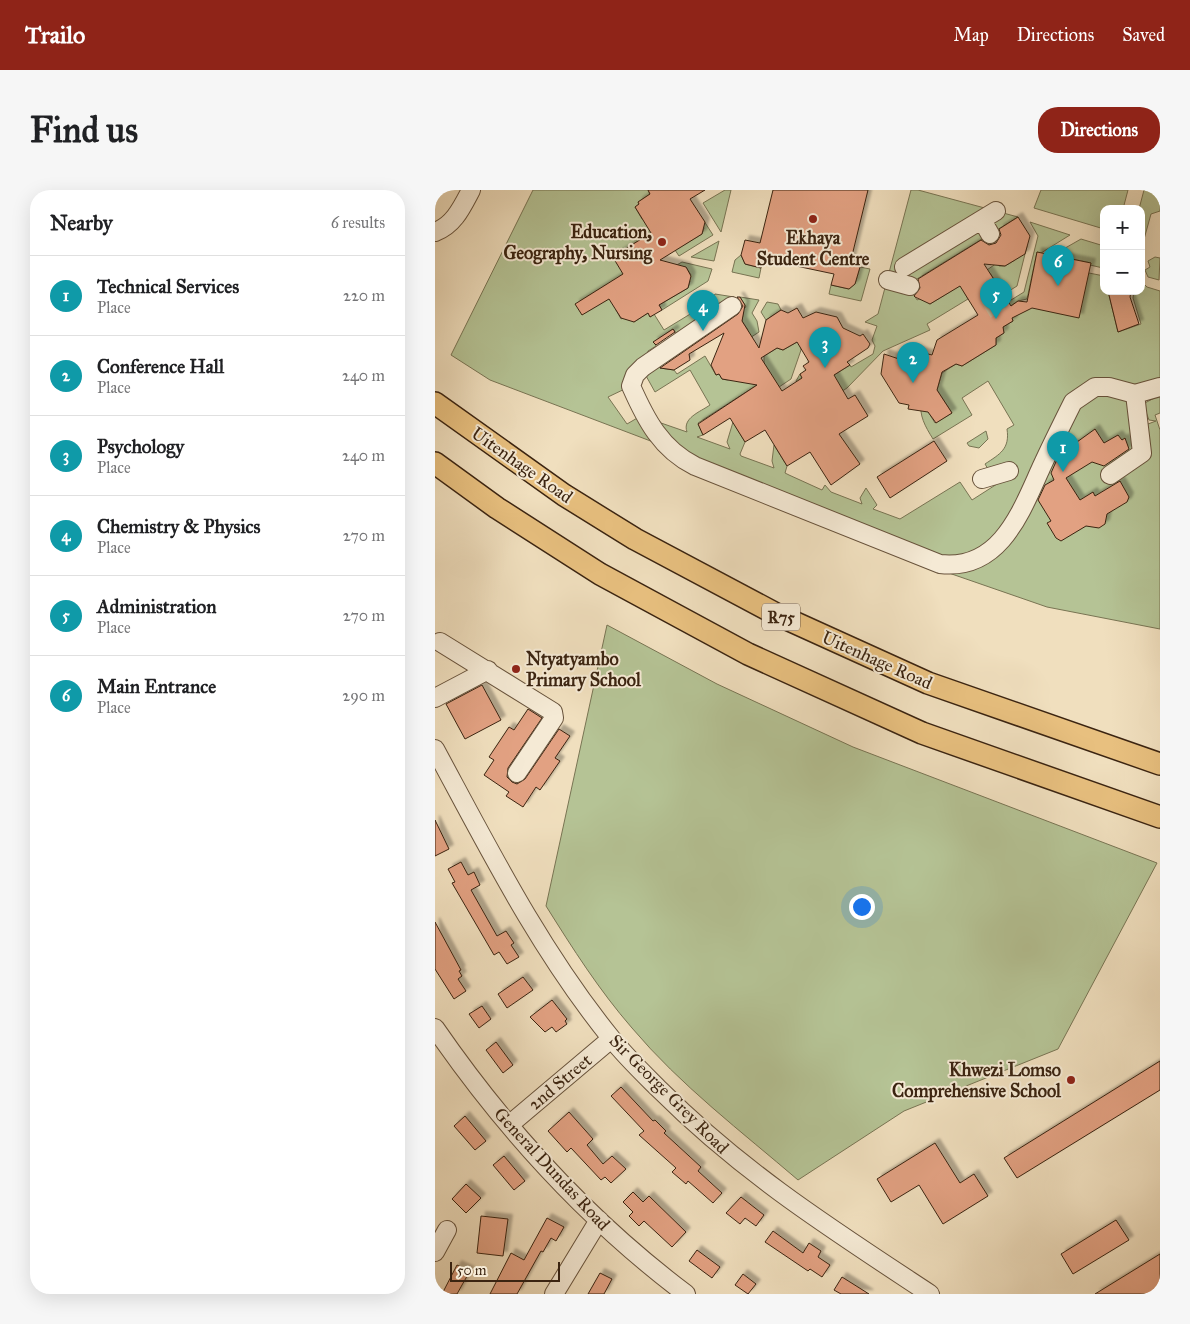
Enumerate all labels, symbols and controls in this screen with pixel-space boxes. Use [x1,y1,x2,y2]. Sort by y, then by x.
text: Trailo [25,20,85,50]
text: Map [953,24,989,46]
text: Directions [1017,24,1094,46]
text: Saved [1122,24,1165,46]
button: Directions [1038,107,1160,153]
text: Find us [30,109,138,152]
map controls [1100,205,1145,295]
button: + [1100,205,1145,250]
text: Nearby [50,210,113,236]
text: 6 results [331,213,385,232]
marker: Ekhaya Student Centre [807,213,819,225]
place label: Education, Geography, Nursing [503,221,653,265]
place label: Ekhaya Student Centre [757,227,870,270]
marker: Education, Geography, Nursing [656,236,668,248]
pin: 6 [1042,245,1074,286]
button: − [1100,250,1145,295]
text: Technical Services [97,275,239,298]
pin: 5 [980,278,1012,319]
text: 1 [63,286,69,305]
text: 220 m [343,286,385,305]
pin: 4 [687,290,719,331]
text: Place [97,298,131,317]
pin: 3 [809,327,841,368]
pin: 2 [897,342,929,383]
text: Conference Hall [97,355,224,378]
text: 2 [62,366,70,385]
text: 240 m [342,366,385,385]
text: Place [97,378,131,397]
street label: Uitenhage Road [467,422,577,509]
pin: 1 [1047,431,1079,472]
text: Psychology [97,435,184,458]
text: 3 [63,446,69,465]
text: 240 m [342,446,385,465]
text: Place [97,458,131,477]
text: Chemistry & Physics [97,515,261,538]
text: 4 [62,526,70,545]
text: 270 m [343,526,385,545]
text: Place [97,538,131,557]
text: Administration [97,595,217,618]
road number: R75 [762,604,800,631]
text: 5 [62,606,70,625]
text: 270 m [343,606,385,625]
text: Place [97,618,131,637]
street label: Uitenhage Road [818,626,936,695]
place label: Ntyatyambo Primary School [526,648,642,692]
marker: Ntyatyambo Primary School [510,663,522,675]
text: Main Entrance [97,675,216,698]
text: 6 [62,686,70,705]
text: 290 m [342,686,385,705]
text: Place [97,698,131,717]
your location [849,894,875,920]
street label: Sir George Grey Road [604,1030,733,1159]
street label: 2nd Street [524,1049,597,1115]
place label: Khwezi Lomso Comprehensive School [892,1059,1062,1103]
marker: Khwezi Lomso Comprehensive School [1065,1074,1077,1086]
street label: General Dundas Road [489,1103,615,1235]
scale bar [450,1259,560,1282]
text: 50 m [457,1262,486,1279]

